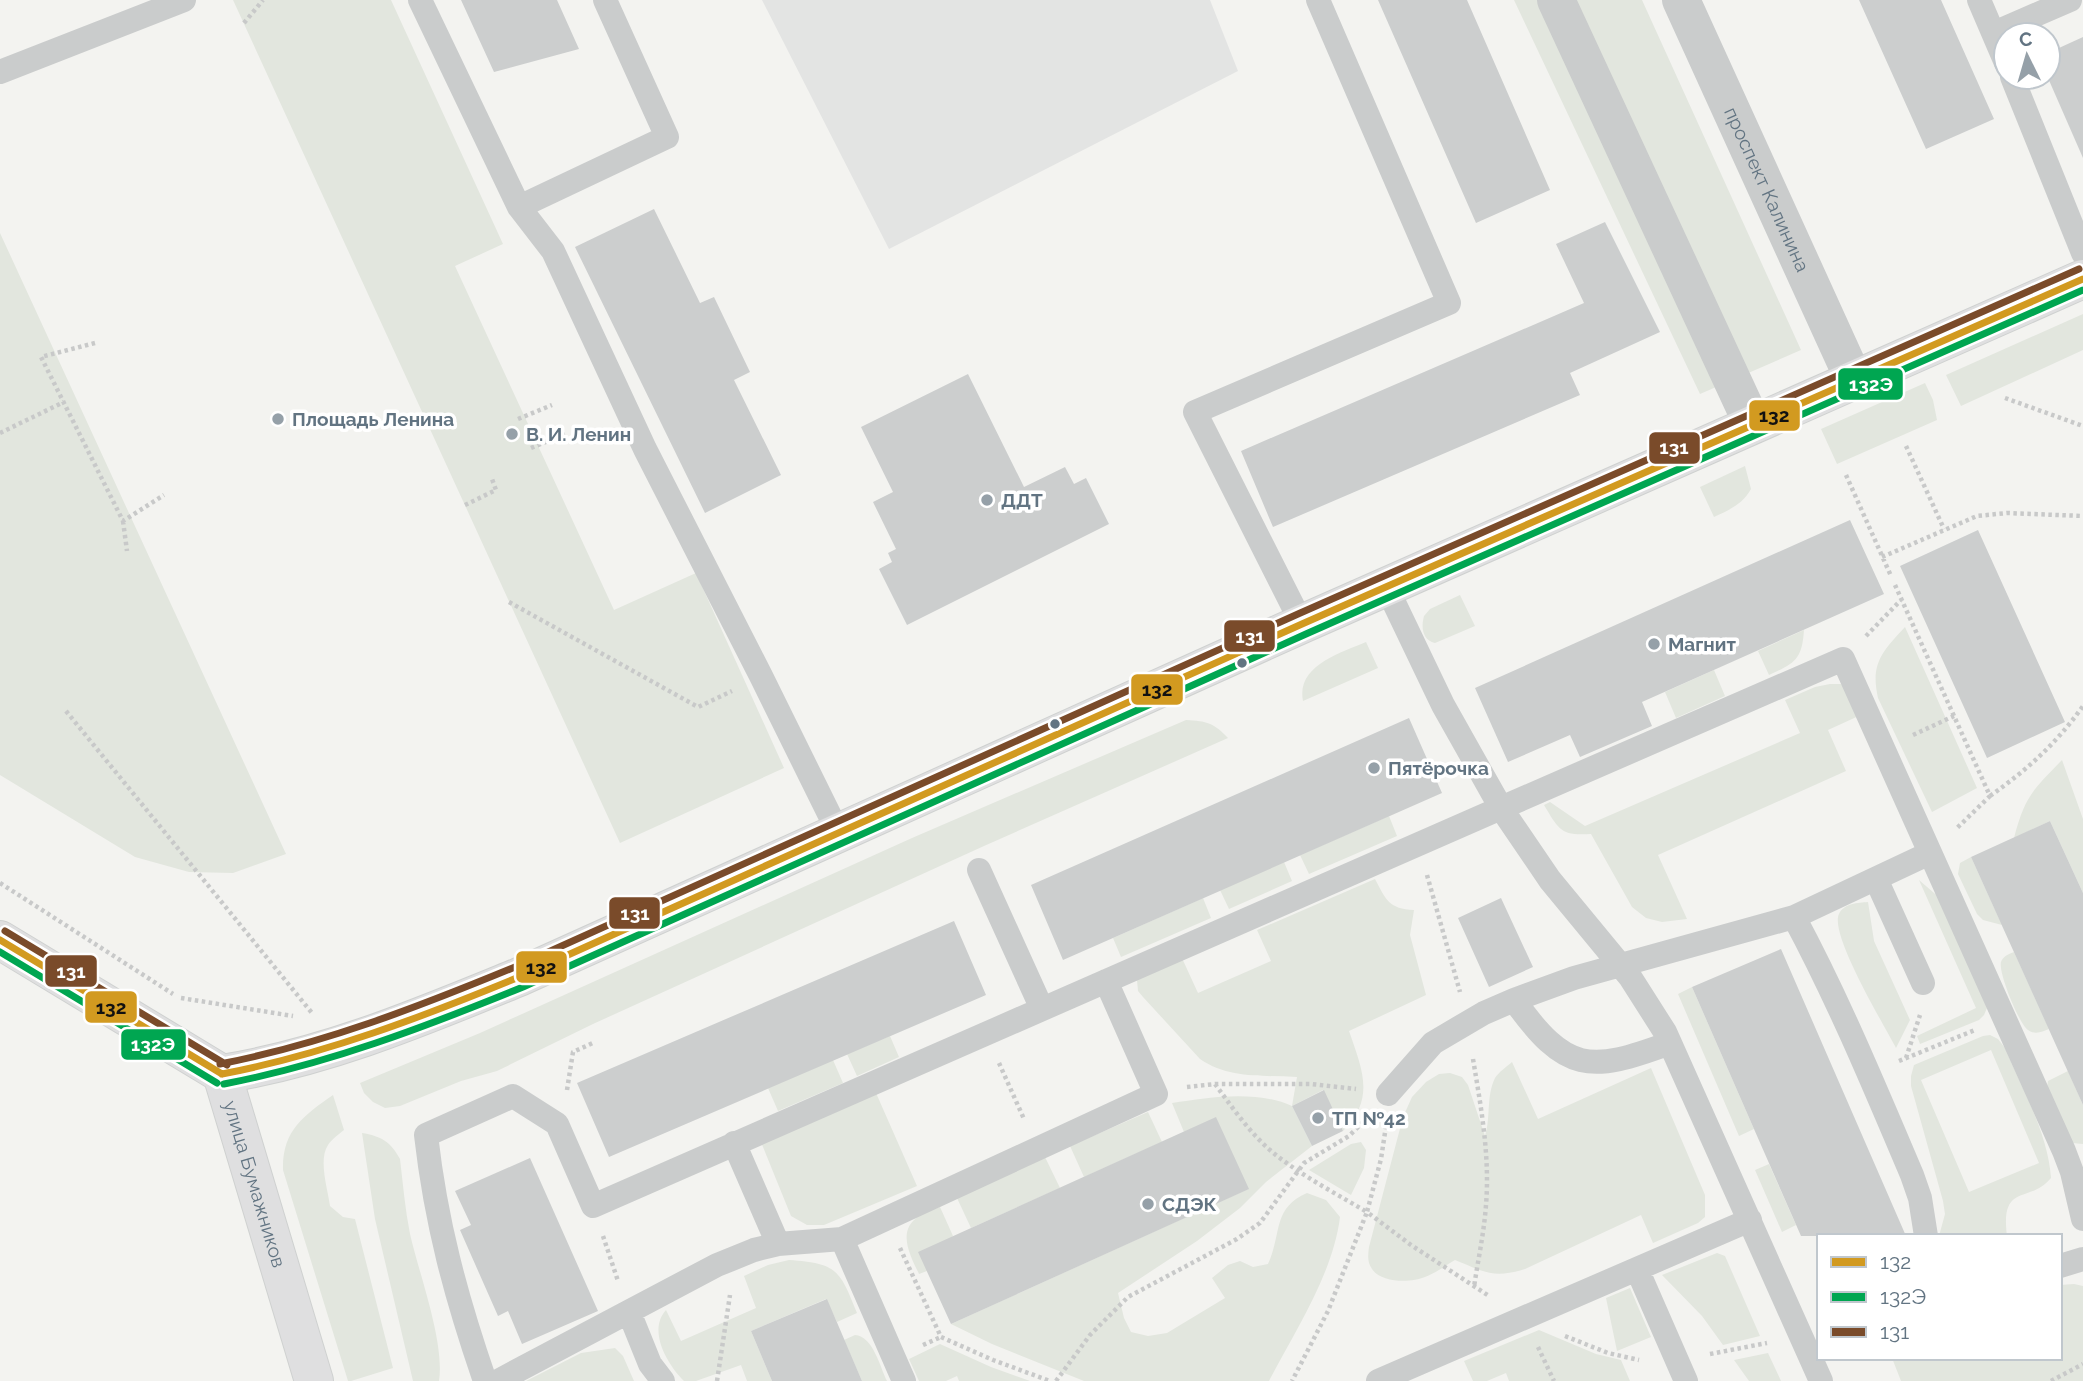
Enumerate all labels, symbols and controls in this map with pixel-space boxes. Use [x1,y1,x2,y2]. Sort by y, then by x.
north arrow [1992,21,2062,91]
text: С [2018,28,2033,51]
street label: проспект Калинина [1720,104,1814,275]
line badge: 132Э [1837,367,1904,401]
text: 132Э [1849,373,1893,395]
line badge: 132 [1748,399,1801,432]
text: 132 [1759,404,1789,426]
place label: Площадь Ленина [292,408,454,430]
marker: Площадь Ленина [270,411,286,427]
place label: В. И. Ленин [526,423,631,445]
marker: В. И. Ленин [504,426,520,442]
line badge: 131 [1648,431,1701,465]
text: 131 [1659,436,1689,458]
place label: ДДТ [1001,489,1043,511]
marker: ДДТ [979,492,995,508]
line badge: 131 [1223,619,1276,653]
text: 131 [1235,625,1265,647]
place label: Магнит [1668,633,1736,655]
marker: Магнит [1646,636,1662,652]
unlabelled marker [1235,656,1249,670]
line badge: 132 [1130,673,1184,706]
text: 132 [1142,678,1172,700]
unlabelled marker [1048,717,1062,731]
place label: Пятёрочка [1388,757,1489,779]
marker: Пятёрочка [1366,760,1382,776]
line badge: 131 [608,896,661,930]
text: 131 [620,902,650,924]
line badge: 132 [515,950,568,984]
line badge: 131 [44,954,98,988]
text: 132 [526,956,556,978]
text: 131 [56,960,86,982]
line badge: 132 [84,990,138,1024]
text: 132 [96,996,126,1018]
line badge: 132Э [120,1028,187,1061]
text: 132Э [131,1033,175,1055]
street label: улица Бумажников [220,1098,290,1270]
place label: ТП №42 [1332,1107,1406,1129]
marker: ТП №42 [1310,1110,1326,1126]
place label: СДЭК [1162,1193,1217,1215]
marker: СДЭК [1140,1196,1156,1212]
legend [1817,1234,2062,1360]
text: 132 [1880,1249,1911,1274]
text: 132Э [1880,1284,1926,1309]
text: 131 [1880,1319,1909,1344]

